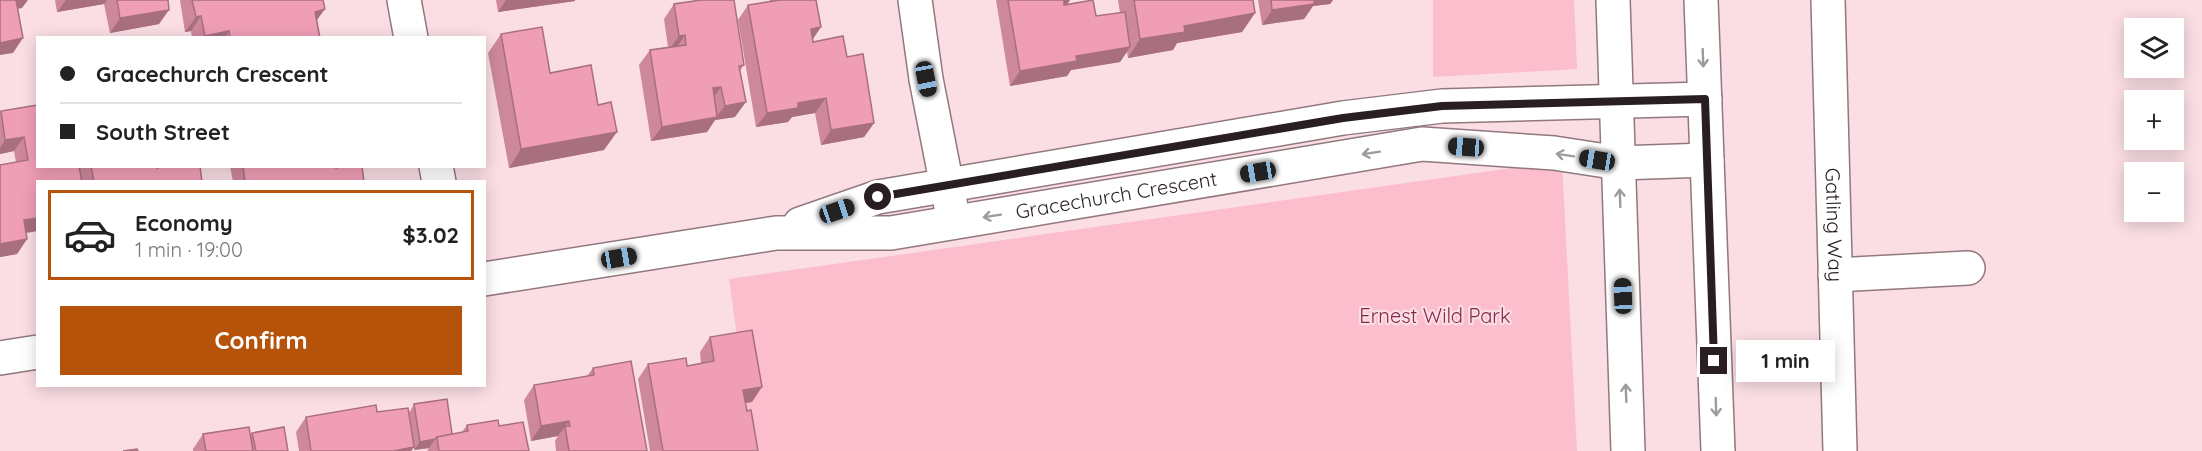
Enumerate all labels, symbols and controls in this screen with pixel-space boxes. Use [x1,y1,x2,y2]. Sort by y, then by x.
map controls [2124,18,2184,222]
button: layers [2124,18,2184,78]
one-way arrow [1698,48,1709,68]
text: Gracechurch Crescent [96,60,329,88]
car [914,60,938,98]
button: + [2124,90,2184,150]
text: South Street [96,118,230,146]
car [1447,137,1485,157]
one-way arrow [1362,148,1381,159]
car [1578,148,1616,172]
one-way arrow [1556,149,1575,160]
car [1239,160,1277,184]
button: − [2124,162,2184,222]
street label: Gracechurch Crescent [1014,166,1219,224]
street label: Gatling Way [1820,168,1848,282]
route start [864,183,891,210]
one-way arrow [1614,188,1626,208]
car [817,197,857,225]
icon: car [63,208,117,262]
text: Economy [135,209,233,237]
one-way arrow [983,211,1003,222]
text: $3.02 [403,221,459,249]
text: 1 min · 19:00 [135,237,243,262]
car [600,246,638,270]
car [1613,278,1633,314]
park label: Ernest Wild Park [1359,303,1511,328]
button: Confirm [60,306,462,375]
callout: 1 min [1735,340,1834,382]
route end [1700,347,1727,374]
text: 1 min [1761,348,1810,373]
one-way arrow [1620,383,1632,403]
one-way arrow [1710,396,1722,416]

